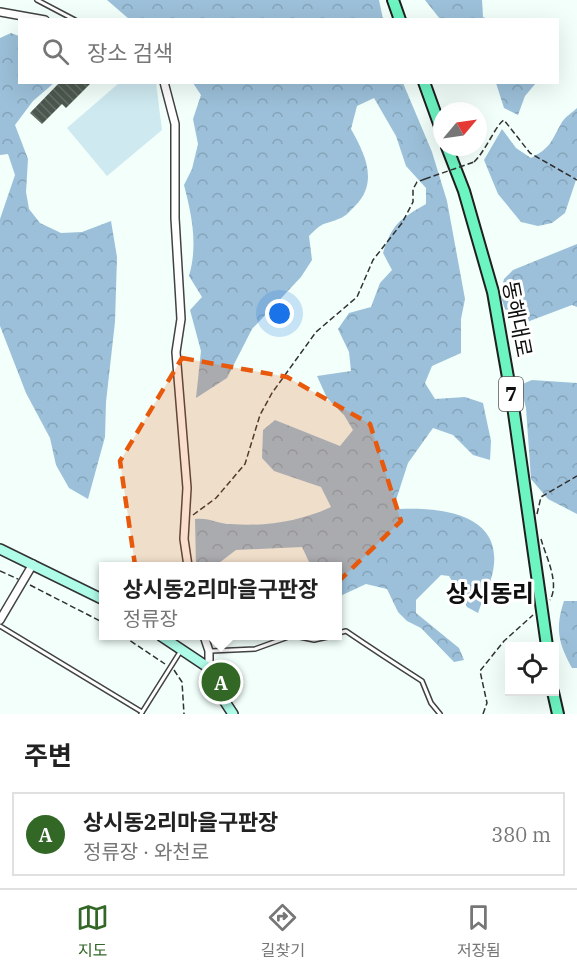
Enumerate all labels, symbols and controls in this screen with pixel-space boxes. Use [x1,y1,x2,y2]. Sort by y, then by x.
search box [18,18,559,84]
icon: search [39,35,72,68]
text: 장소 검색 [87,38,173,67]
north arrow [433,102,487,156]
street label: 동해대로 [497,278,539,359]
your location [265,299,294,328]
road number: 7 [499,377,523,411]
popup [99,562,342,640]
text: 상시동2리마을구판장 [123,574,318,603]
district label: 상시동리 [446,577,534,609]
text: 정류장 [123,605,178,632]
map controls [505,642,559,696]
button: locate [505,642,559,696]
pin: A [202,660,240,704]
text: 주변 [24,738,72,772]
text: 상시동2리마을구판장 [83,807,278,836]
text: A [39,821,52,848]
text: 380 m [491,821,551,848]
text: 정류장 · 와천로 [83,838,209,865]
tab: 지도 [76,901,109,961]
tab: 길찾기 [261,901,305,961]
tab: 저장됨 [457,901,501,961]

